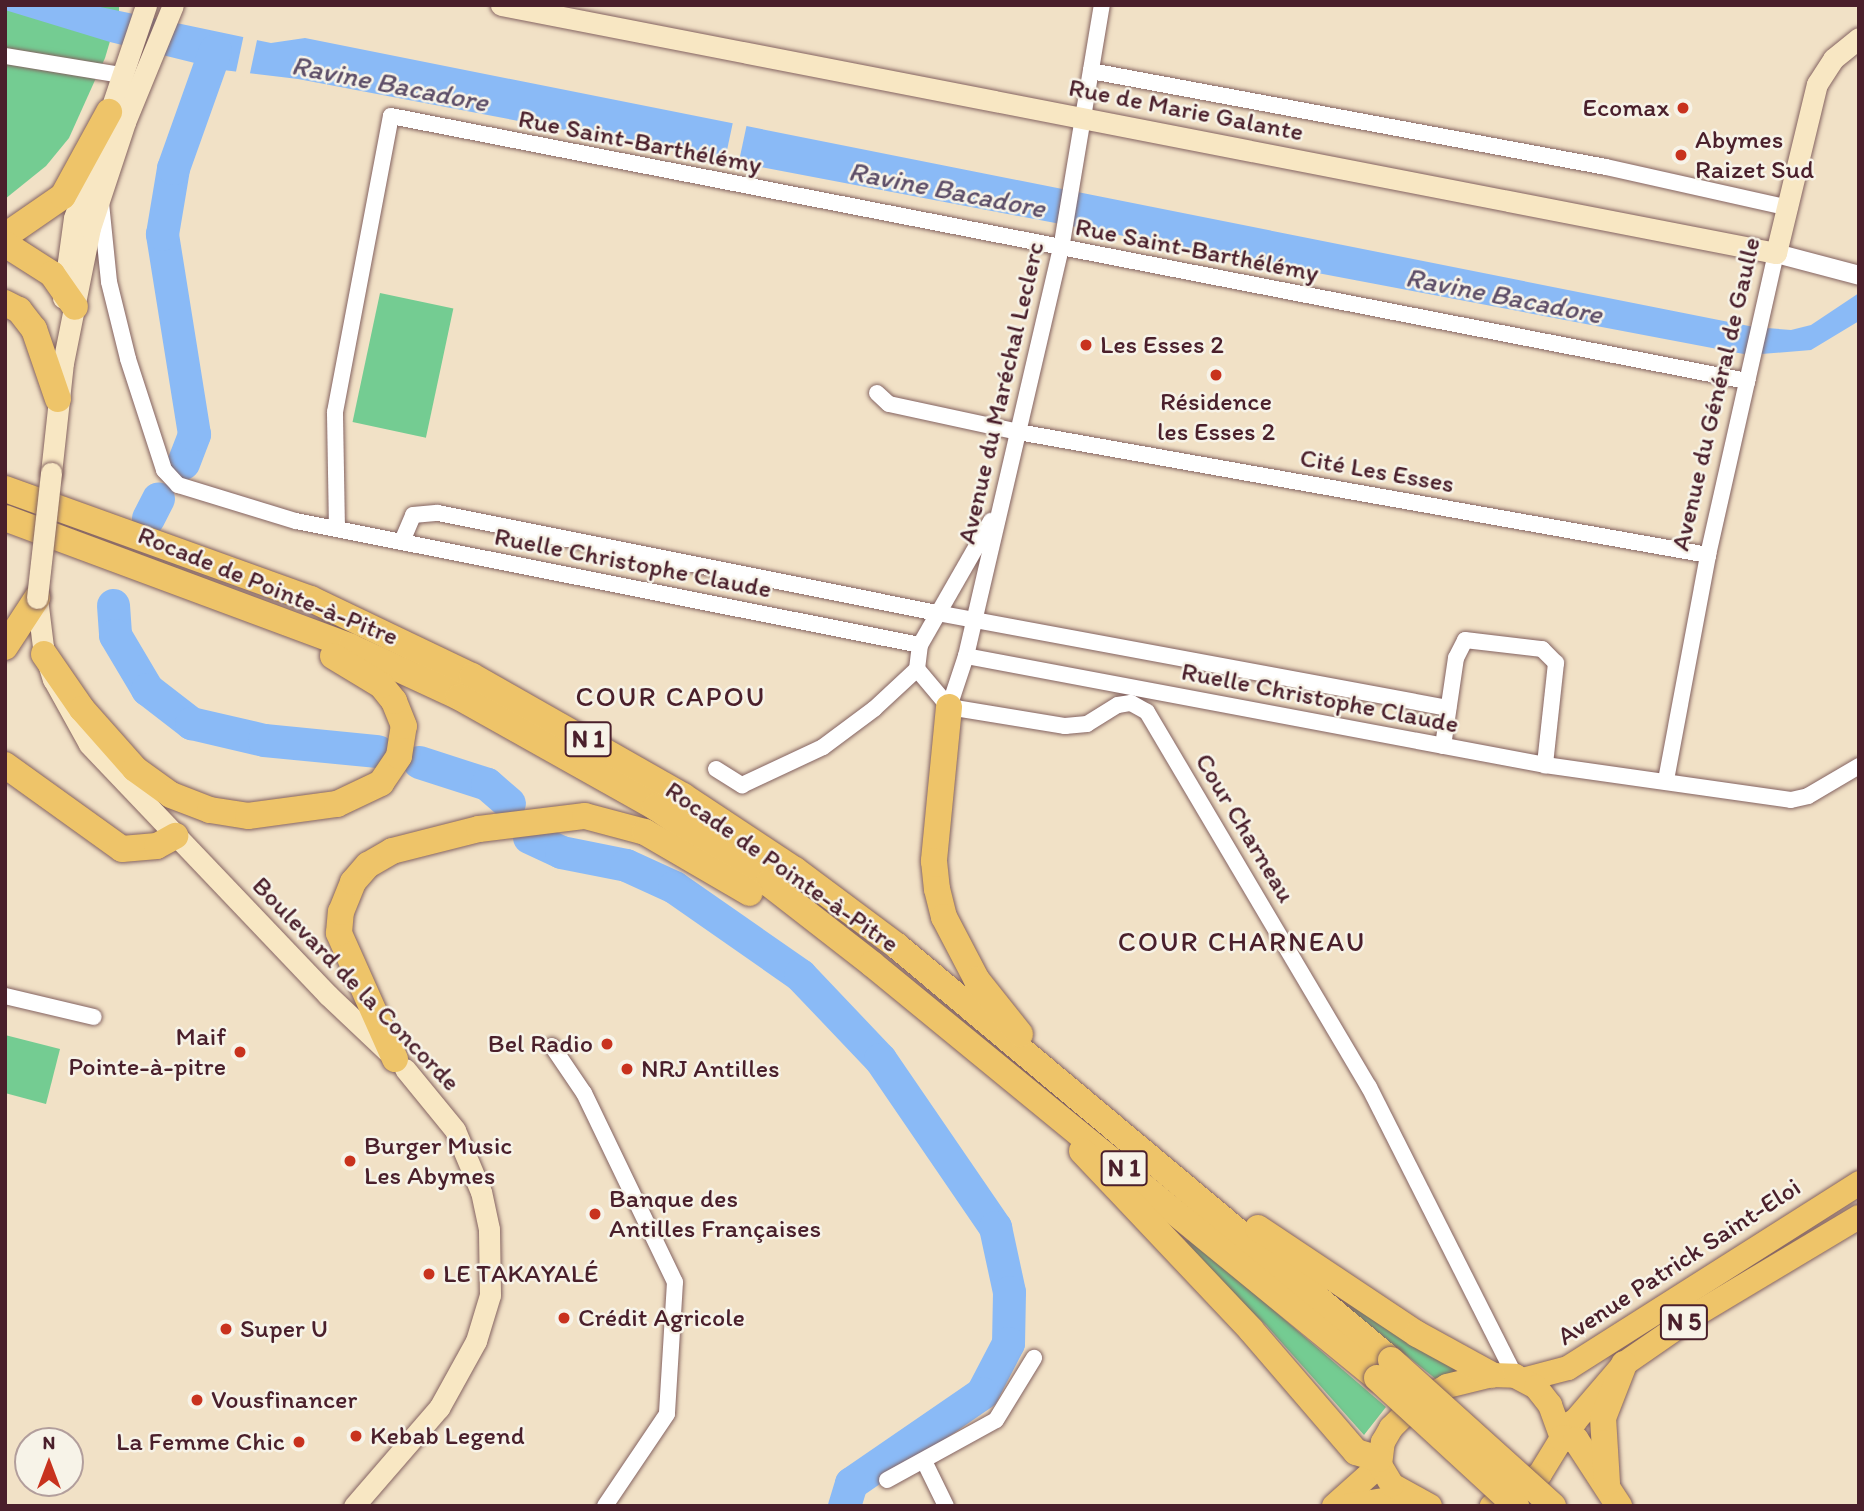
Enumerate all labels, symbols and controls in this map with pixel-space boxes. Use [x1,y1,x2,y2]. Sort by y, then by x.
water label: Ravine Bacadore [289,47,491,119]
street label: Rue de Marie Galante [1066,72,1306,148]
place label: Ecomax [1583,92,1669,124]
marker: Ecomax [1675,100,1691,116]
street label: Rue Saint-Barthélémy [516,103,764,181]
place label: Abymes Raizet Sud [1695,124,1814,186]
marker: Abymes Raizet Sud [1673,147,1689,163]
water label: Ravine Bacadore [846,153,1048,225]
street label: Rue Saint-Barthélémy [1073,211,1321,289]
street label: Avenue du Général de Gaulle [1665,234,1767,554]
street label: Avenue du Maréchal Leclerc [951,238,1051,548]
water label: Ravine Bacadore [1403,259,1605,331]
place label: Les Esses 2 [1100,329,1224,361]
marker: Les Esses 2 [1078,337,1094,353]
marker: Résidence les Esses 2 [1208,367,1224,383]
place label: Résidence les Esses 2 [1157,386,1275,448]
street label: Cité Les Esses [1298,442,1456,500]
street label: Rocade de Pointe-à-Pitre [134,520,402,652]
street label: Ruelle Christophe Claude [492,521,774,605]
street label: Ruelle Christophe Claude [1179,656,1461,740]
district label: COUR CAPOU [577,679,765,713]
road number: N 1 [564,718,612,760]
street label: Cour Charneau [1188,747,1302,909]
street label: Rocade de Pointe-à-Pitre [659,775,905,959]
street label: Boulevard de la Concorde [245,870,467,1098]
district label: COUR CHARNEAU [1119,924,1365,958]
place label: Maif Pointe-à-pitre [68,1021,226,1082]
place label: Bel Radio [487,1028,593,1060]
marker: Bel Radio [599,1036,615,1052]
marker: Maif Pointe-à-pitre [232,1044,248,1060]
place label: NRJ Antilles [641,1053,780,1085]
marker: NRJ Antilles [619,1061,635,1077]
place label: Burger Music Les Abymes [364,1130,512,1192]
road number: N 1 [1100,1148,1148,1188]
marker: Burger Music Les Abymes [342,1153,358,1169]
street label: Avenue Patrick Saint-Eloi [1552,1172,1806,1352]
place label: Banque des Antilles Françaises [609,1183,819,1244]
marker: Banque des Antilles Françaises [587,1206,603,1222]
place label: LE TAKAYALÉ [443,1258,598,1290]
marker: LE TAKAYALÉ [421,1266,437,1282]
place label: Crédit Agricole [578,1302,745,1334]
road number: N 5 [1660,1302,1708,1342]
marker: Crédit Agricole [556,1310,572,1326]
place label: Super U [240,1313,328,1345]
marker: Super U [218,1321,234,1337]
place label: Vousfinancer [211,1384,357,1416]
marker: Vousfinancer [189,1392,205,1408]
place label: Kebab Legend [370,1420,524,1452]
place label: La Femme Chic [117,1426,285,1458]
north arrow [14,1427,84,1497]
marker: Kebab Legend [348,1428,364,1444]
text: N [43,1431,55,1454]
marker: La Femme Chic [291,1434,307,1450]

